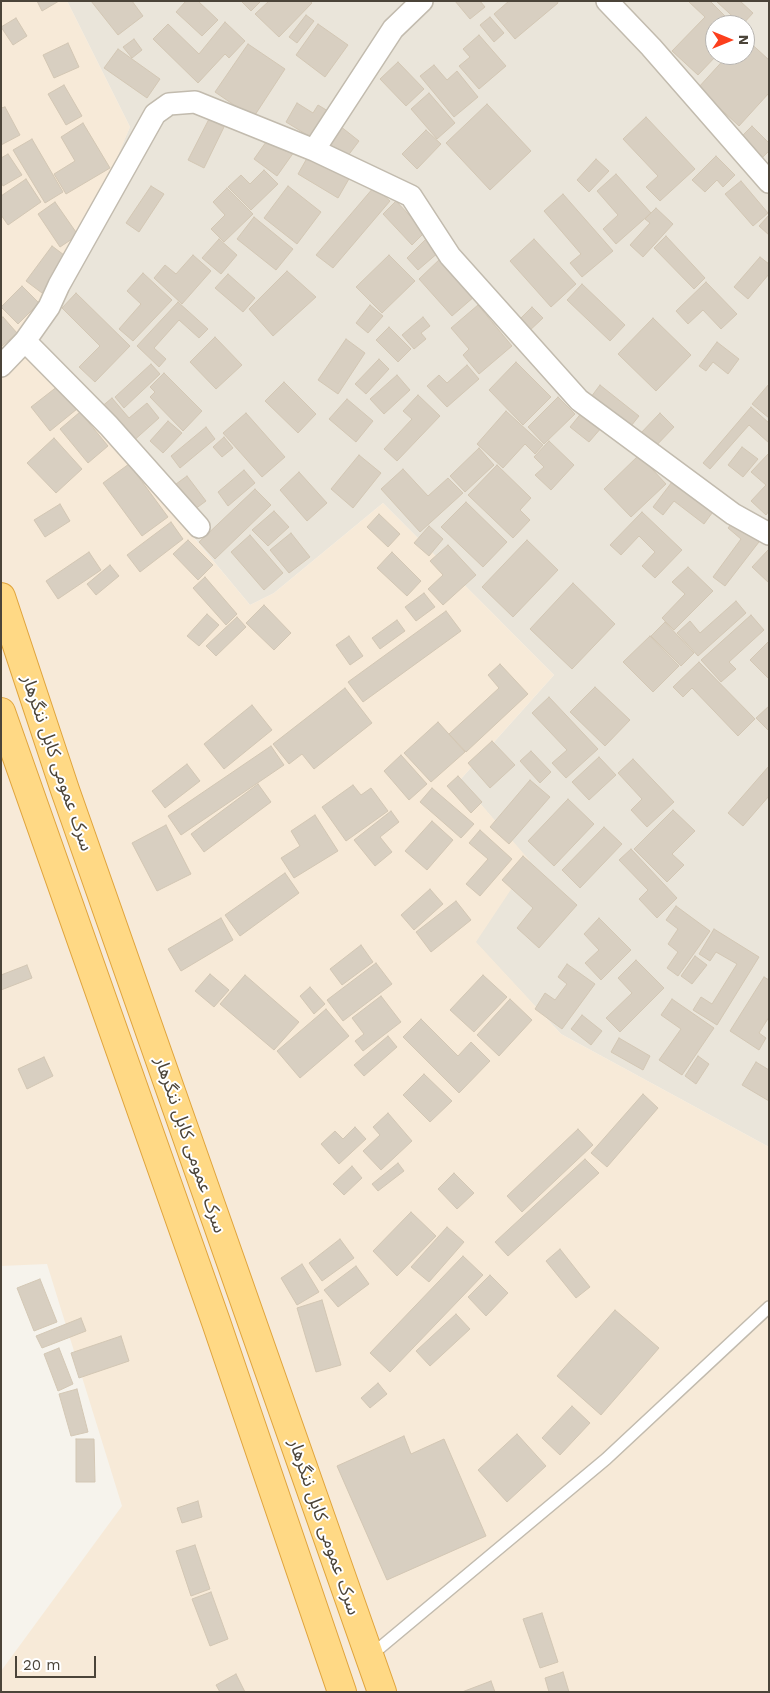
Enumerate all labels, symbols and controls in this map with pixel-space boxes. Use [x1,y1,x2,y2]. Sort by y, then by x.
north arrow [705,15,755,65]
text: N [736,35,752,45]
street label: سرک عمومی کابل ننگرهار [17,672,97,854]
street label: سرک عمومی کابل ننگرهار [150,1054,230,1236]
street label: سرک عمومی کابل ننگرهار [284,1436,364,1618]
scale bar [18,1646,99,1678]
text: 20 m [23,1656,61,1674]

